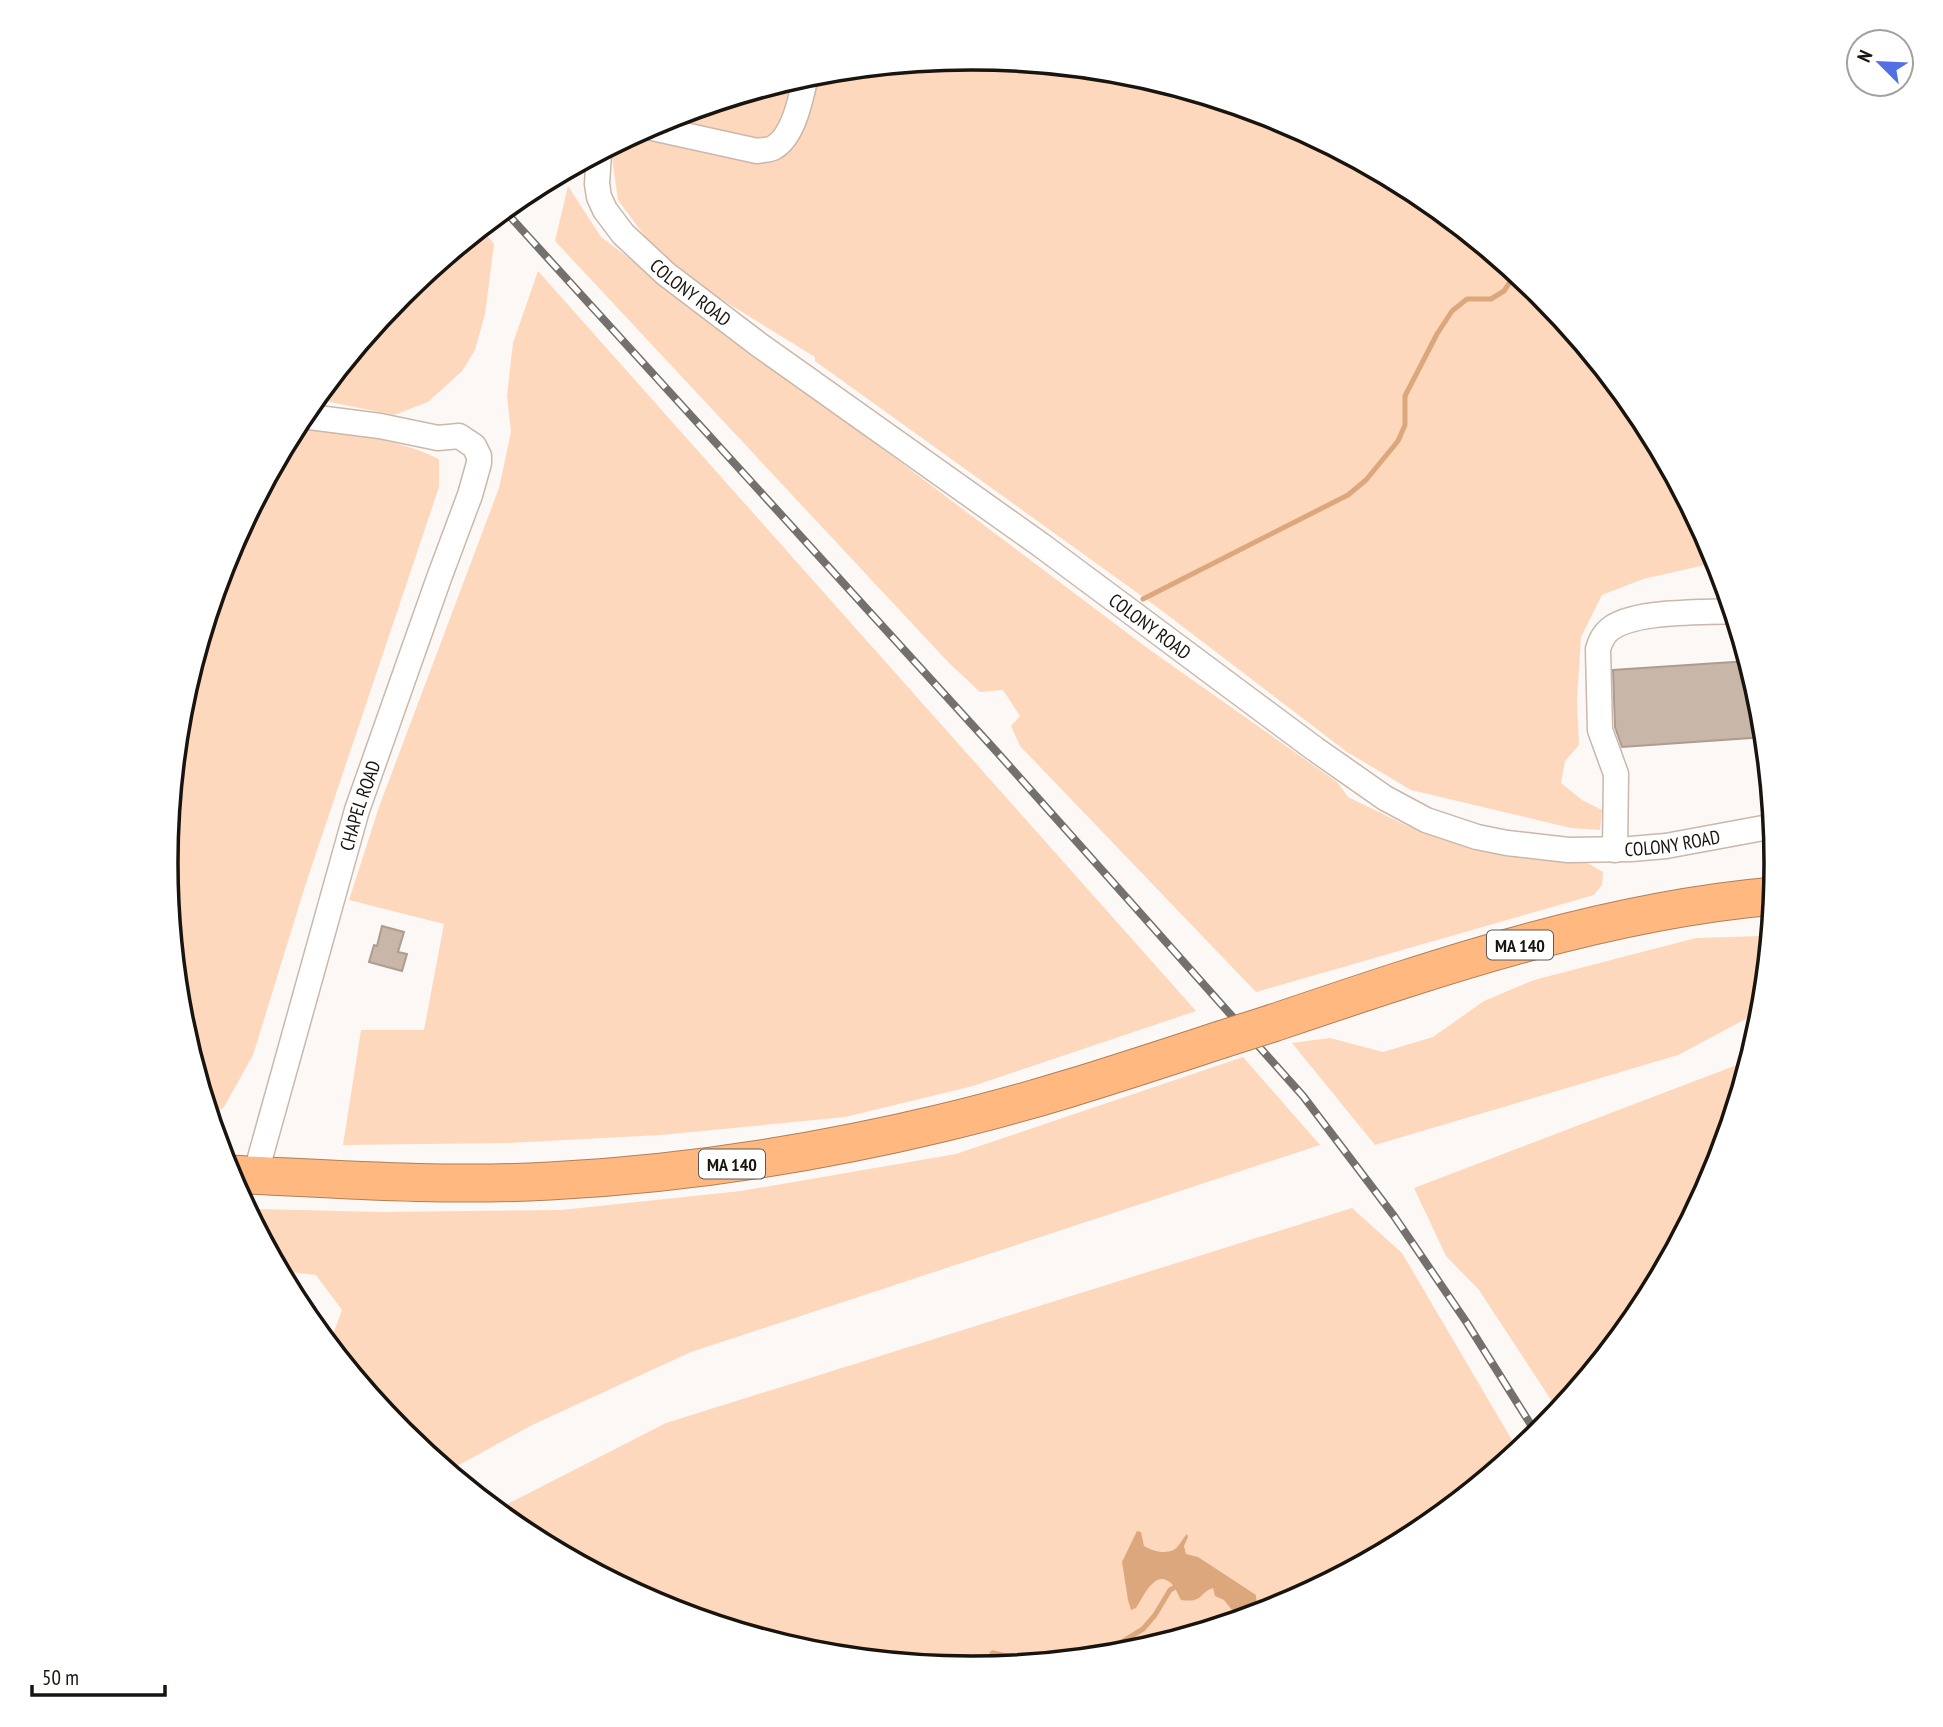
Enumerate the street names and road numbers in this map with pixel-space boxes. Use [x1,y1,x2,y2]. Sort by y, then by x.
street label: COLONY ROAD [645,253,736,331]
street label: COLONY ROAD [1104,588,1196,665]
street label: CHAPEL ROAD [334,757,386,853]
street label: COLONY ROAD [1624,824,1722,861]
road number: MA 140 [1487,930,1553,960]
road number: MA 140 [699,1149,765,1178]

